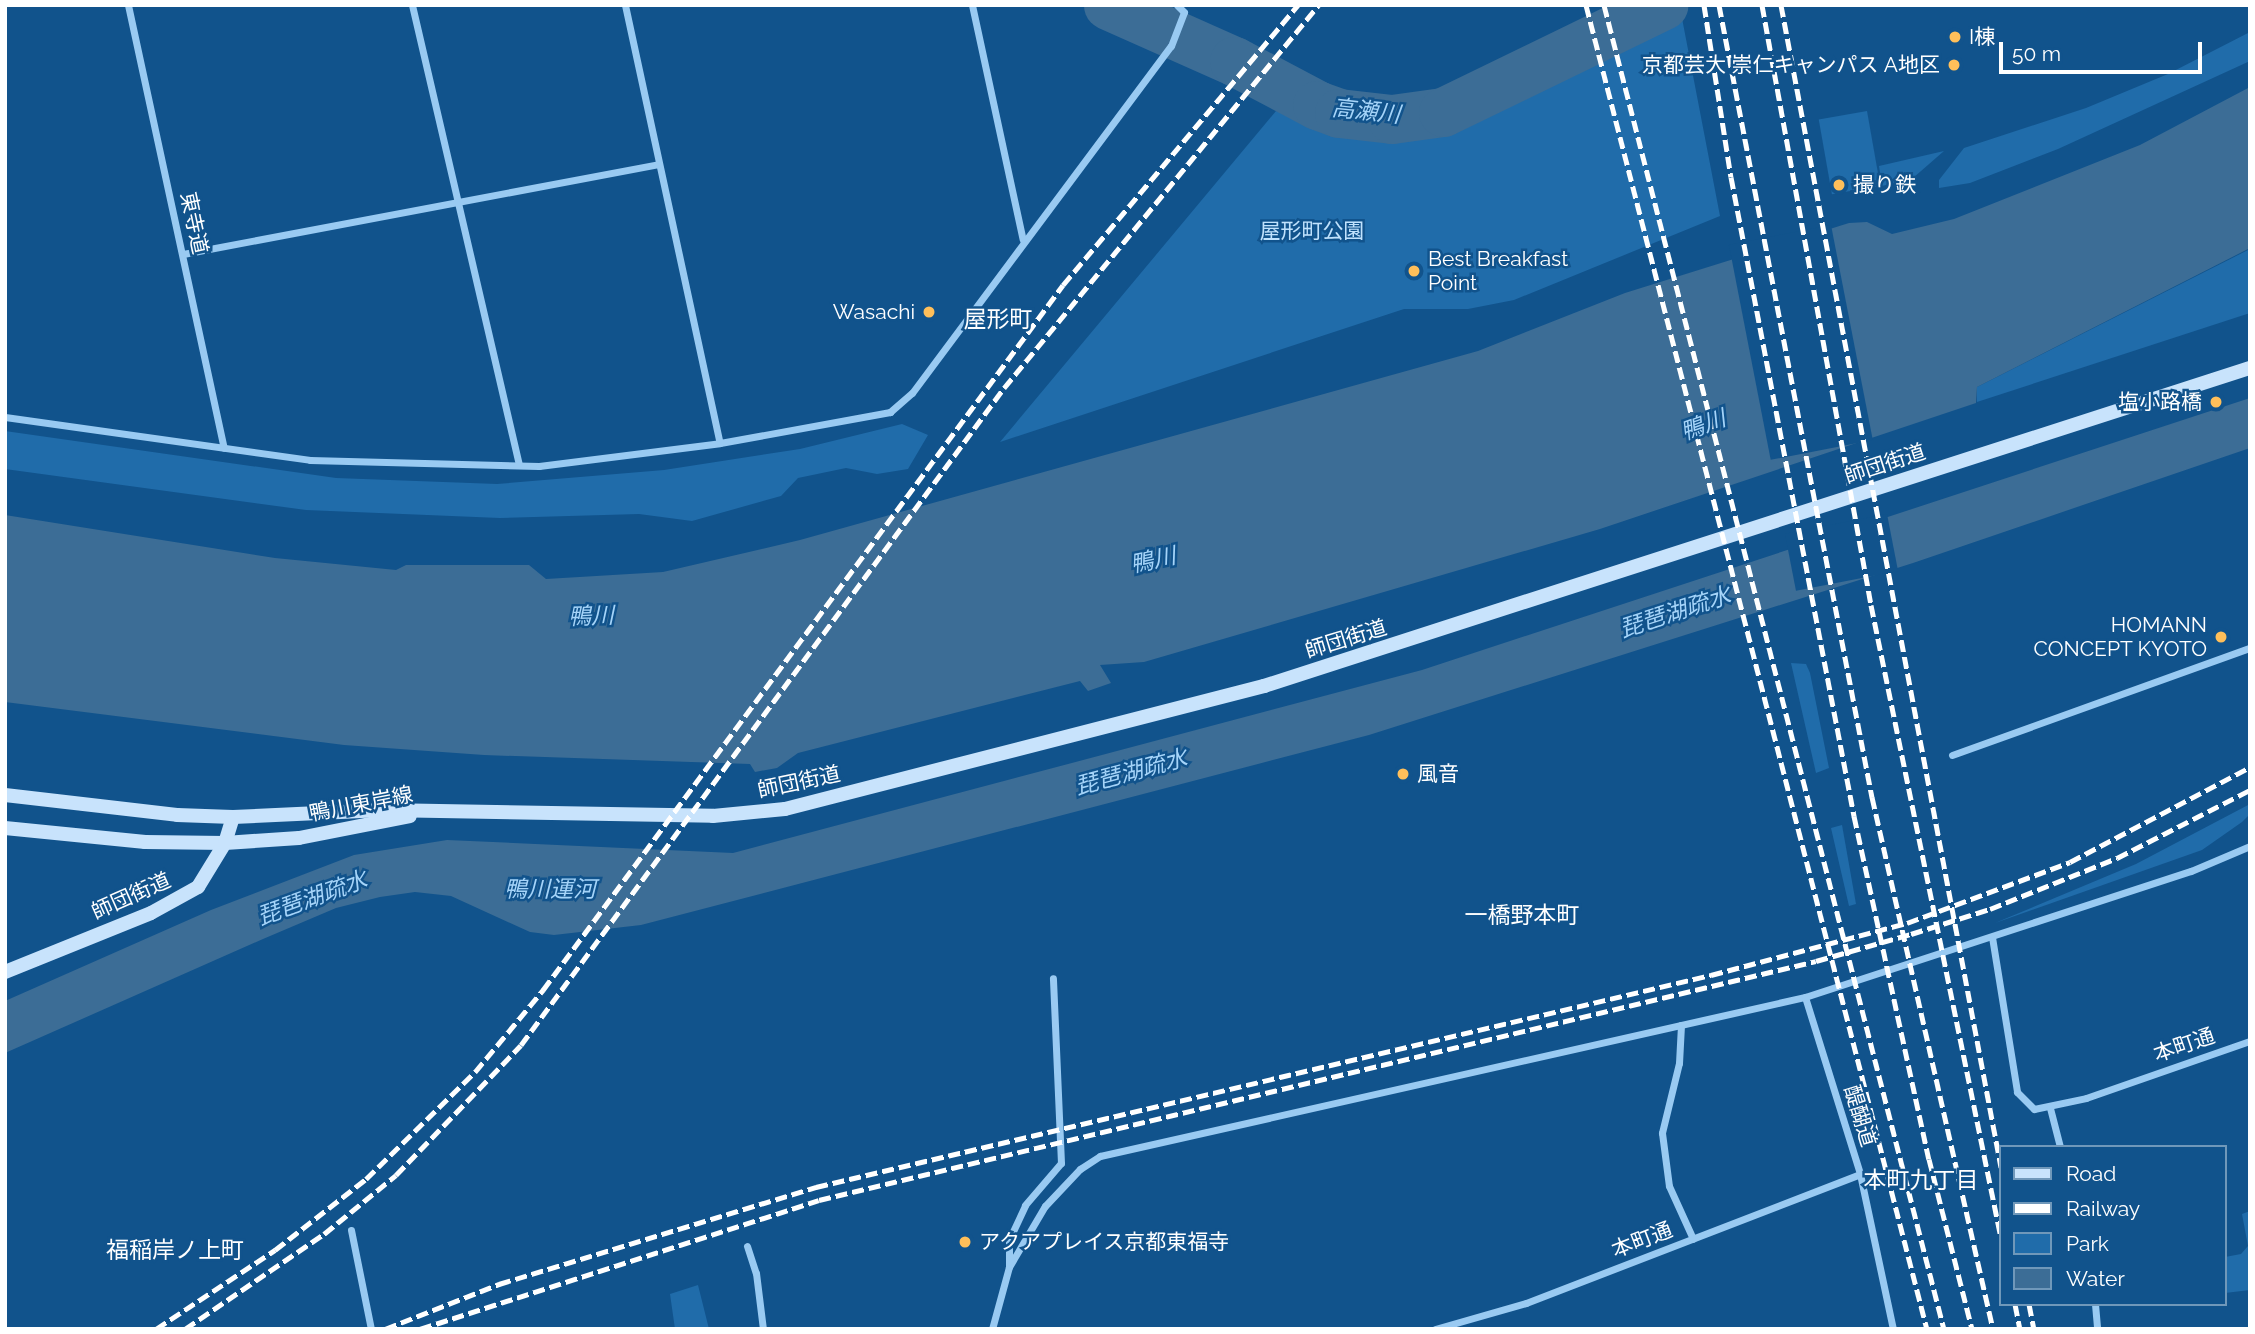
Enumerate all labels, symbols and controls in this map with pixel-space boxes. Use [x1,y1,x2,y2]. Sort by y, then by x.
place label: I棟 [1969,24,1995,50]
scale bar [2003,28,2206,72]
marker: I棟 [1947,29,1963,45]
text: 50 m [2012,41,2061,66]
place label: 京都芸大 崇仁キャンパス A地区 [1642,52,1940,78]
marker: 京都芸大 崇仁キャンパス A地区 [1946,57,1962,73]
water label: 高瀬川 [1330,94,1402,128]
place label: 撮り鉄 [1853,172,1916,198]
marker: 撮り鉄 [1831,177,1847,193]
street label: 東寺道 [175,190,213,256]
park label: 屋形町公園 [1260,218,1364,244]
place label: Best Breakfast Point [1428,246,1568,296]
marker: Best Breakfast Point [1406,263,1422,279]
place label: Wasachi [833,299,915,325]
marker: Wasachi [921,304,937,320]
district label: 屋形町 [964,305,1032,333]
place label: 塩小路橋 [2118,389,2202,415]
marker: 塩小路橋 [2208,394,2224,410]
water label: 鴨川 [1677,404,1729,446]
street label: 師団街道 [1841,439,1929,489]
water label: 鴨川 [1128,542,1178,578]
water label: 琵琶湖疏水 [1616,581,1734,643]
water label: 鴨川 [568,601,614,631]
place label: HOMANN CONCEPT KYOTO [2033,612,2207,662]
street label: 師団街道 [1302,615,1390,663]
marker: HOMANN CONCEPT KYOTO [2213,629,2229,645]
water label: 琵琶湖疏水 [1072,744,1190,800]
street label: 師団街道 [755,761,843,803]
place label: 風音 [1417,761,1459,787]
marker: 風音 [1395,766,1411,782]
street label: 鴨川東岸線 [307,782,415,826]
water label: 琵琶湖疏水 [253,865,371,931]
street label: 師団街道 [88,867,174,925]
water label: 鴨川運河 [504,875,596,903]
district label: 一橋野本町 [1465,901,1579,929]
street label: 本町通 [2150,1023,2218,1067]
street label: 醍醐道 [1839,1082,1881,1150]
legend [2000,1145,2227,1306]
text: Road [2066,1161,2116,1186]
district label: 本町九丁目 [1864,1166,1978,1194]
text: Railway [2066,1196,2140,1221]
street label: 本町通 [1608,1217,1676,1263]
place label: アクアプレイス京都東福寺 [979,1229,1231,1255]
text: Park [2066,1231,2109,1256]
marker: アクアプレイス京都東福寺 [957,1234,973,1250]
district label: 福稲岸ノ上町 [106,1236,244,1264]
text: Water [2066,1266,2125,1291]

